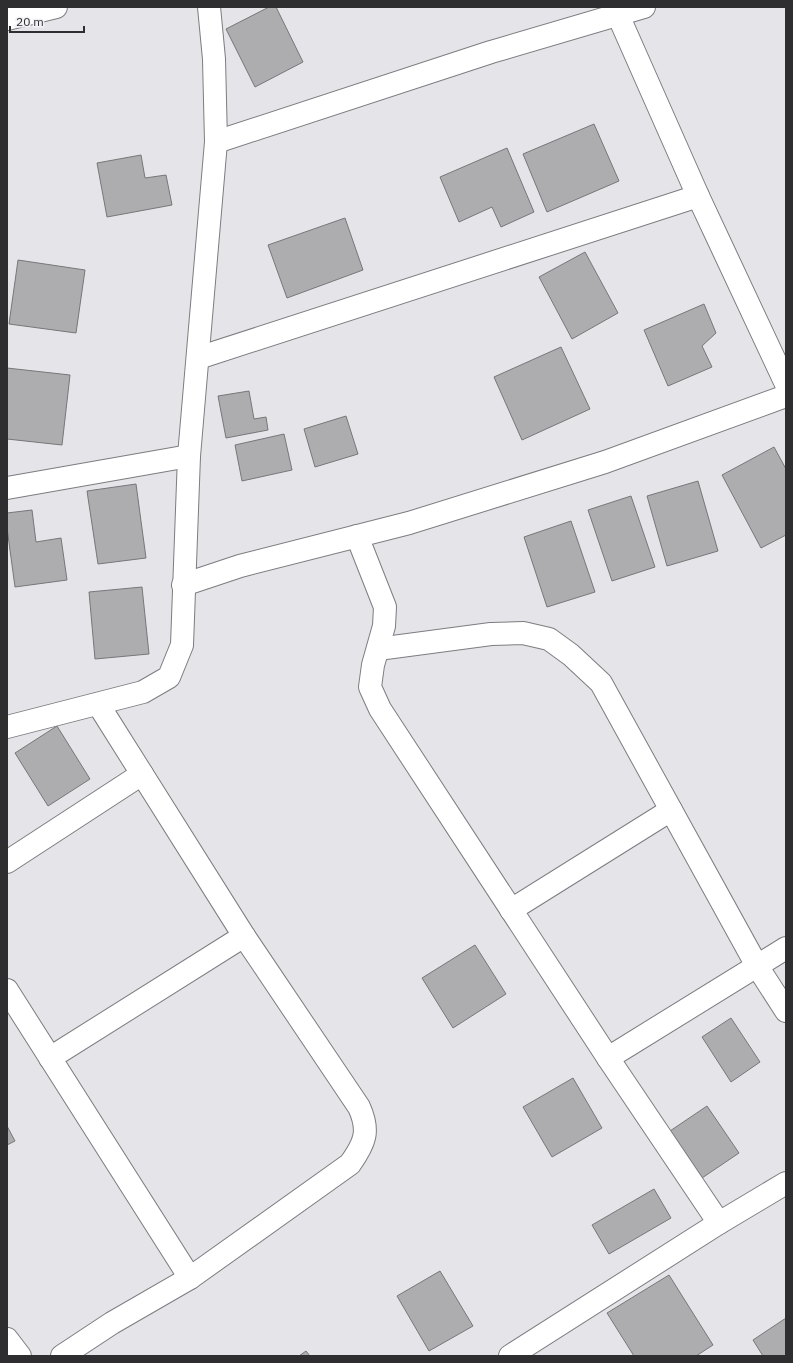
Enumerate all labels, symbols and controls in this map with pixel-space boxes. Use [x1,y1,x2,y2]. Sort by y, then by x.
scale bar [10,8,84,34]
text: 20 m [16,14,44,29]

